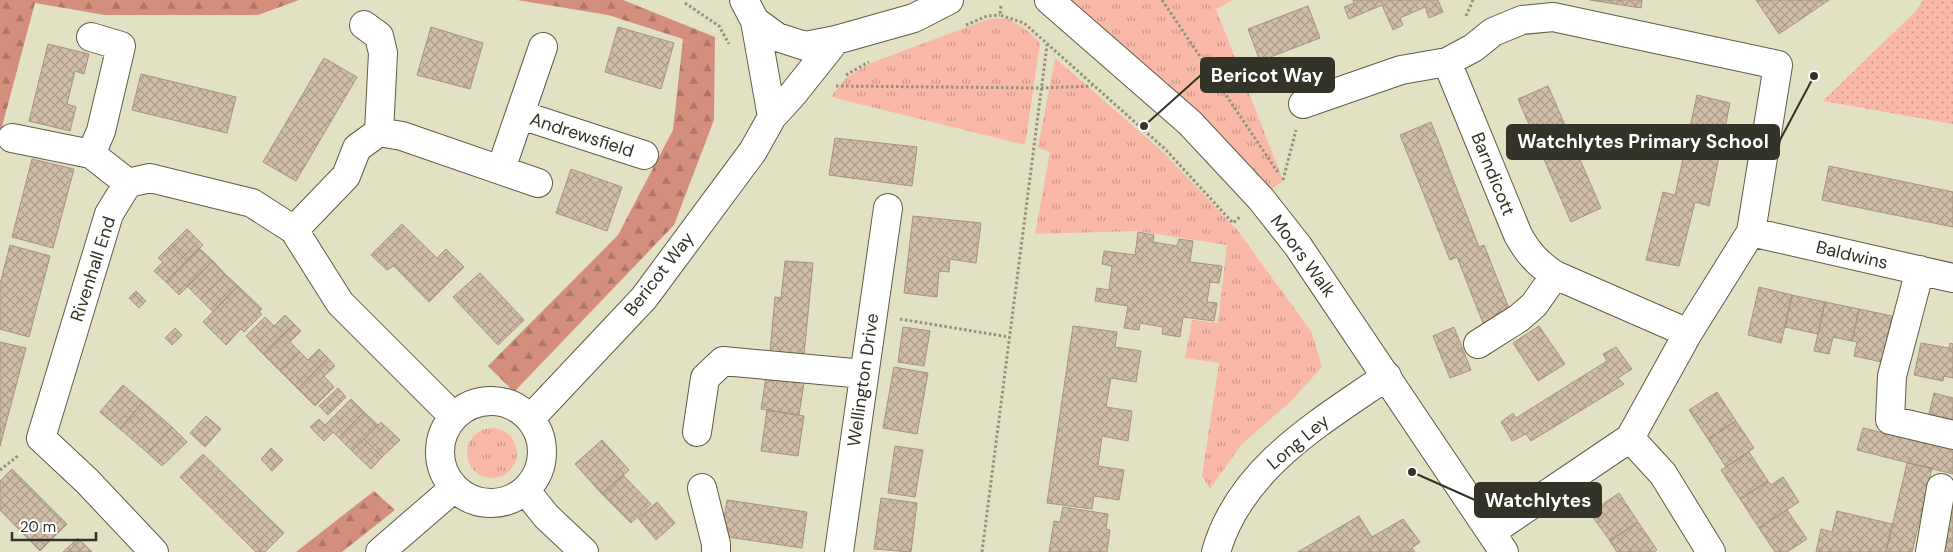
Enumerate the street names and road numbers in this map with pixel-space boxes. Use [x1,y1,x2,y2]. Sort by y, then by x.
street label: Andrewsfield [527,107,637,163]
street label: Barndicott [1465,129,1521,219]
street label: Moors Walk [1265,210,1341,302]
street label: Rivenhall End [65,213,121,325]
street label: Bericot Way [619,227,699,321]
street label: Baldwins [1814,235,1890,275]
street label: Wellington Drive [842,312,884,448]
street label: Long Ley [1262,409,1334,475]

